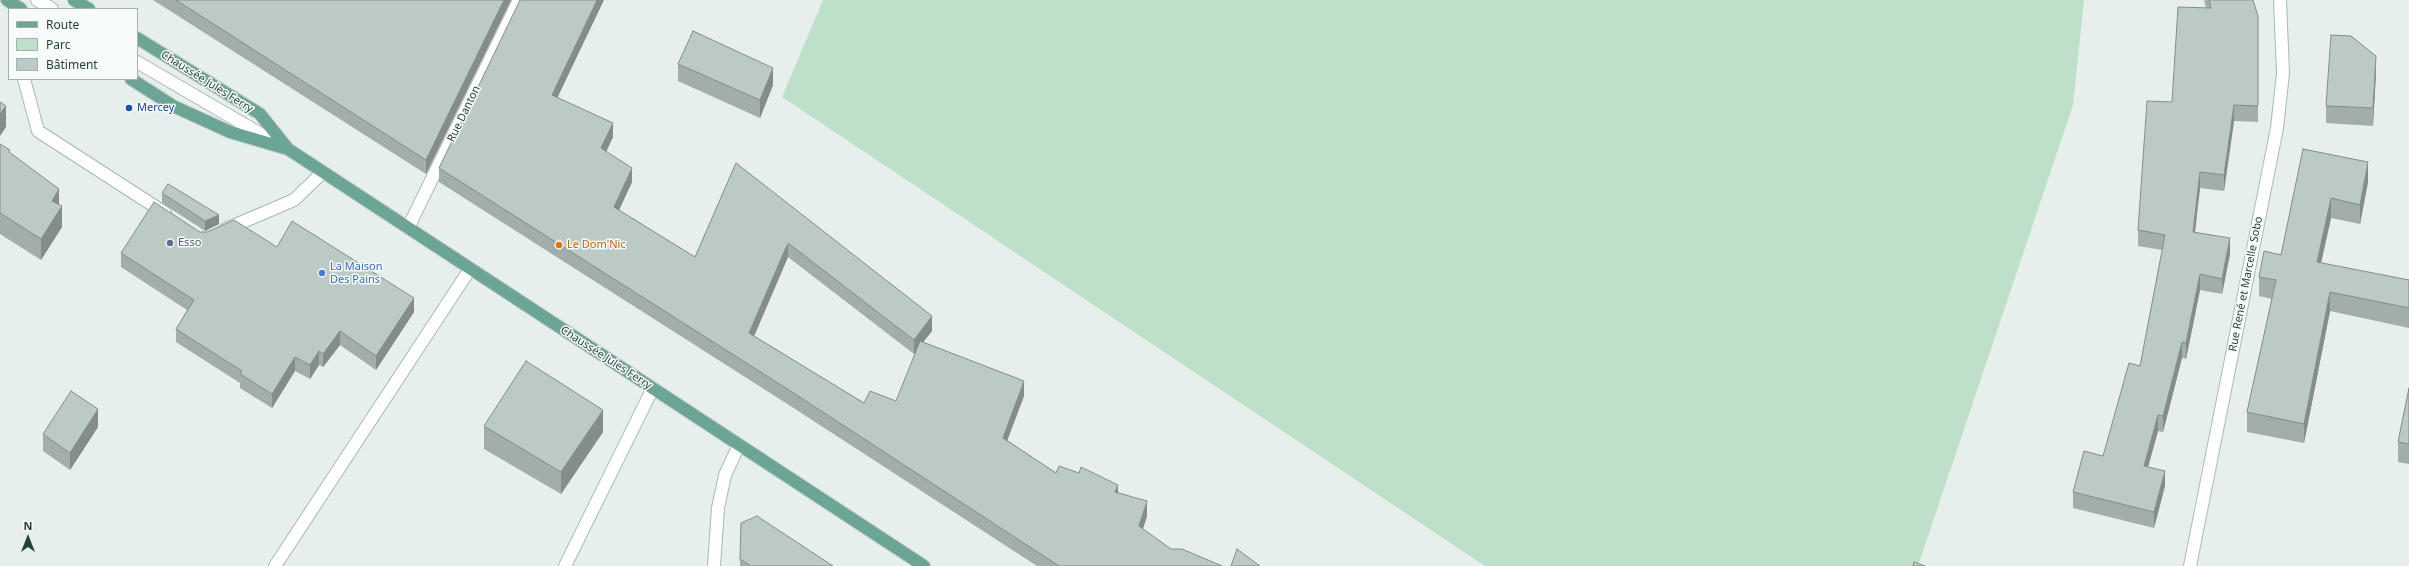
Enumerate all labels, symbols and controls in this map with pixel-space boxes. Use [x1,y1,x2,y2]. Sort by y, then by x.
legend [8,8,138,80]
text: Route [46,16,79,33]
text: Parc [46,36,70,53]
street label: Chaussée Jules Ferry [159,48,255,116]
text: Bâtiment [46,56,98,73]
street label: Rue Danton [445,84,483,144]
place label: Mercey [137,101,174,115]
marker: Mercey [124,103,134,113]
street label: Rue René et Marcelle Sobo [2226,215,2266,353]
place label: Esso [178,236,201,250]
marker: Esso [165,238,175,248]
place label: Le Dom'Nic [567,238,626,252]
marker: Le Dom'Nic [554,240,564,250]
place label: La Maison Des Pains [330,260,383,286]
marker: La Maison Des Pains [317,268,327,278]
street label: Chaussée Jules Ferry [558,324,654,392]
north arrow [8,518,48,558]
text: N [24,518,32,533]

